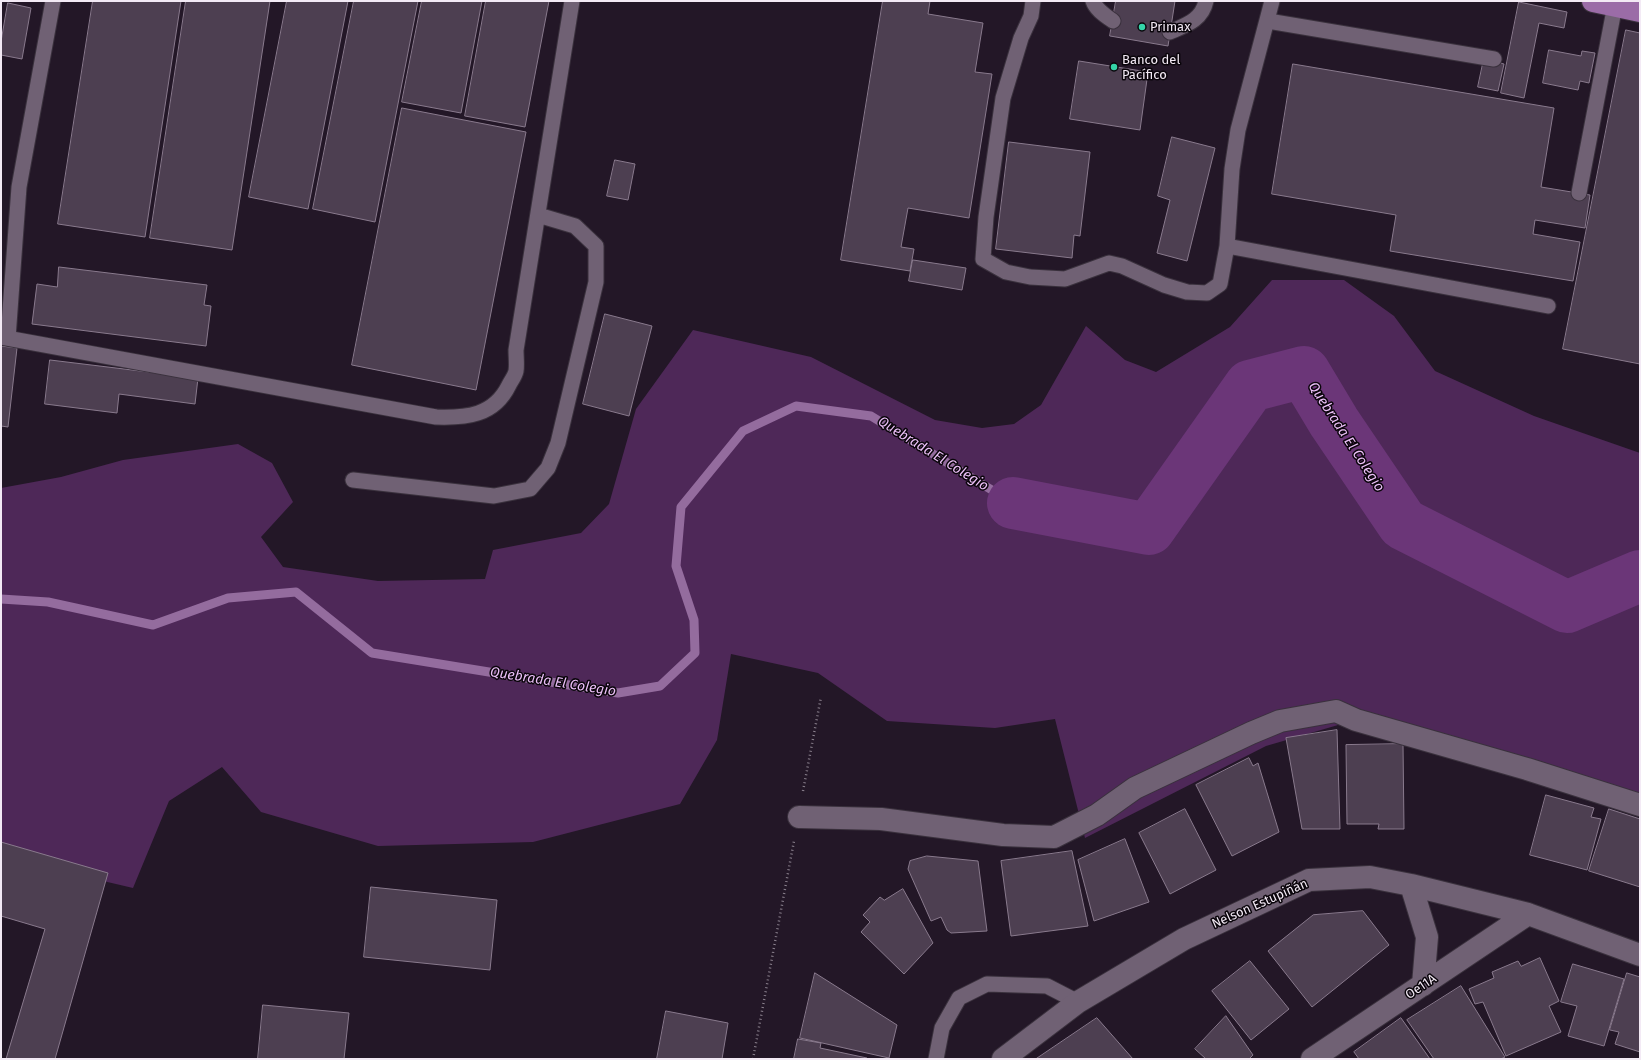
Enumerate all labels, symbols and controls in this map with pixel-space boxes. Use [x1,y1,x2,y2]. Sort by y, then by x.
place label: Primax [1150,19,1190,35]
marker: Primax [1137,22,1147,32]
place label: Banco del Pacífico [1122,52,1180,83]
marker: Banco del Pacífico [1109,62,1119,72]
water label: Quebrada El Colegio [1304,379,1388,495]
water label: Quebrada El Colegio [875,413,991,495]
water label: Quebrada El Colegio [489,664,617,700]
street label: Nelson Estupiñán [1210,876,1310,932]
street label: Oe11A [1403,971,1439,1003]

